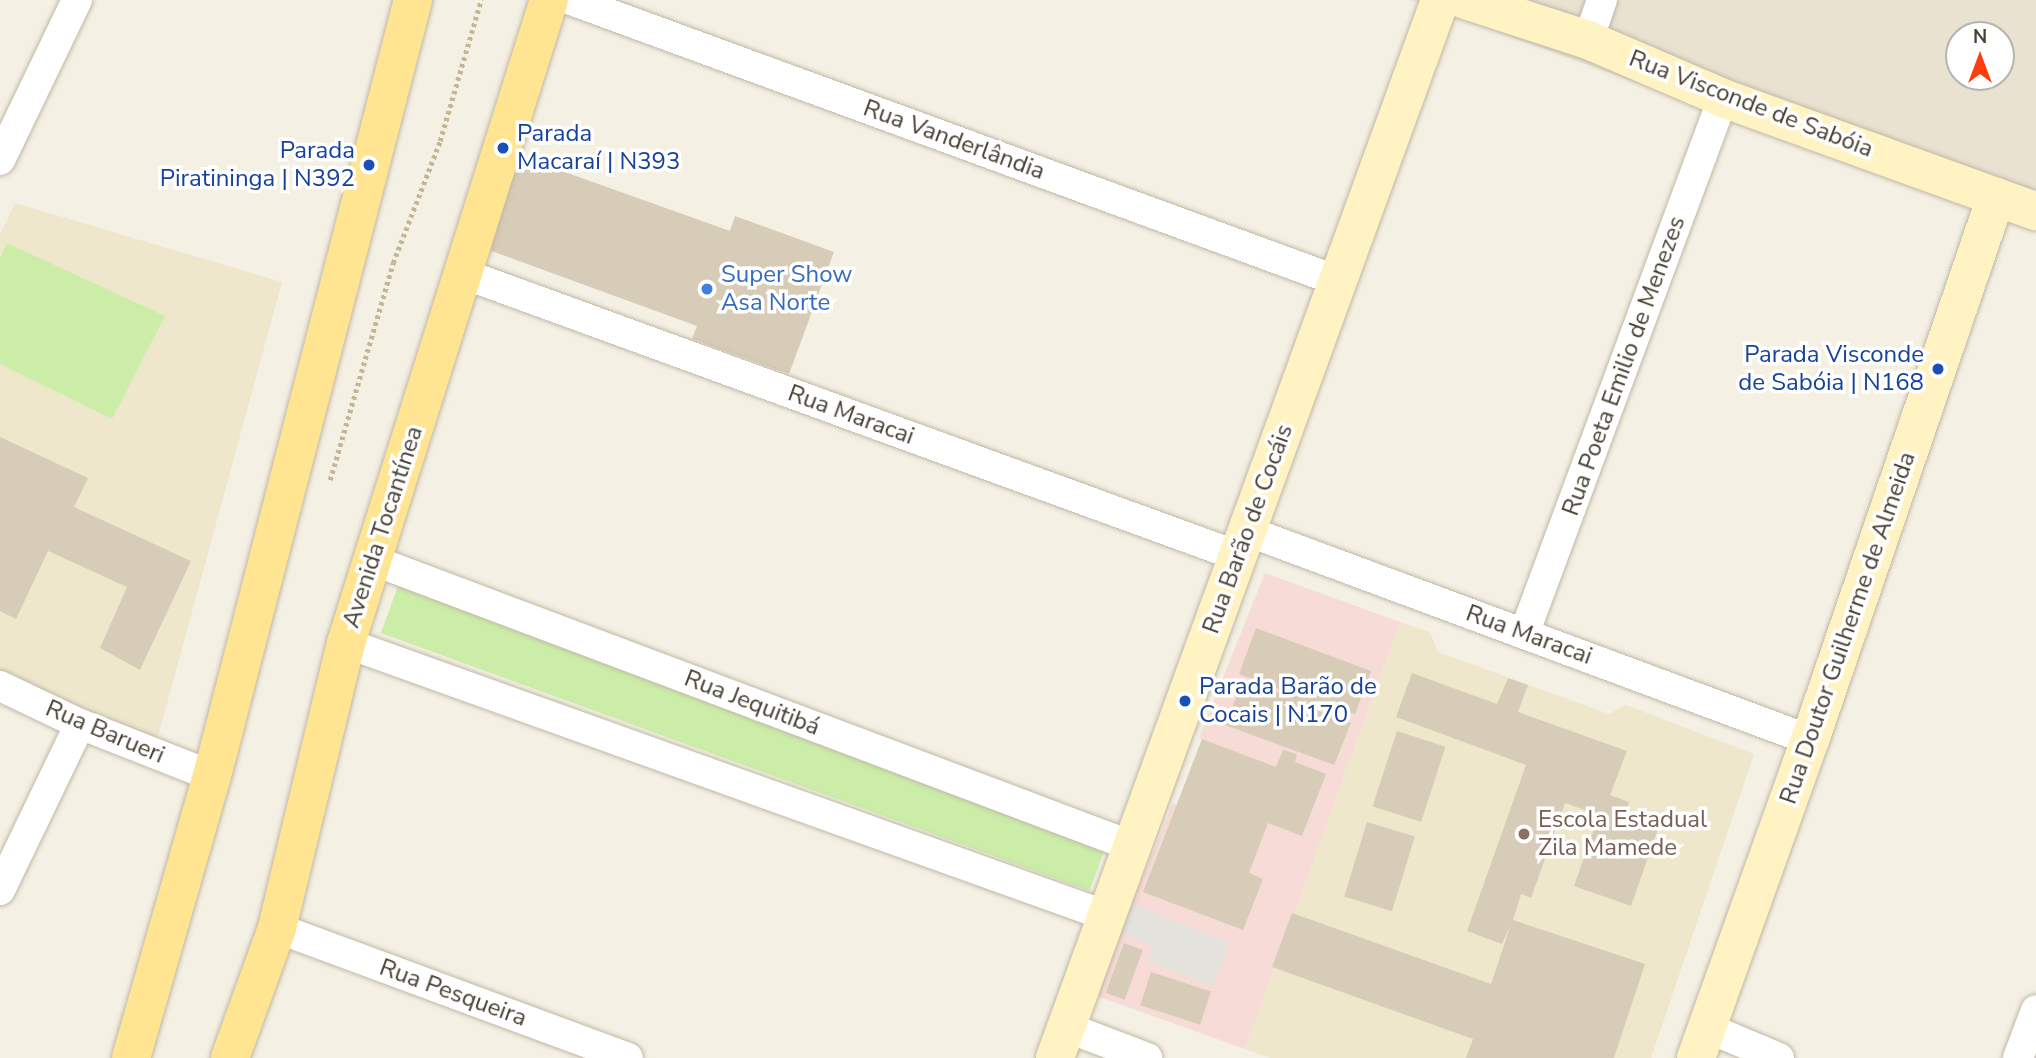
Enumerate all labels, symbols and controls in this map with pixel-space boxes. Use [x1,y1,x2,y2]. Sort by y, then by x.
north arrow [1945,21,2015,91]
text: N [1973,24,1987,50]
street label: Rua Visconde de Sabóia [1625,44,1877,164]
street label: Rua Vanderlândia [859,94,1049,186]
place label: Parada Macaraí | N393 [517,120,680,176]
place label: Parada Piratininga | N392 [160,137,355,193]
marker: Parada Macaraí | N393 [495,140,511,156]
marker: Parada Piratininga | N392 [361,157,377,173]
street label: Rua Poeta Emilio de Menezes [1556,212,1692,520]
place label: Super Show Asa Norte [721,261,852,317]
marker: Super Show Asa Norte [699,281,715,297]
place label: Parada Visconde de Sabóia | N168 [1738,341,1924,397]
marker: Parada Visconde de Sabóia | N168 [1930,361,1946,377]
street label: Rua Maracai [784,379,918,451]
street label: Rua Barão de Cocáis [1197,420,1299,638]
street label: Avenida Tocantínea [337,423,429,631]
street label: Rua Doutor Guilherme de Almeida [1774,448,1922,808]
street label: Rua Maracai [1462,599,1596,671]
street label: Rua Jequitibá [680,664,824,742]
place label: Parada Barão de Cocais | N170 [1199,673,1377,729]
marker: Parada Barão de Cocais | N170 [1177,693,1193,709]
street label: Rua Barueri [41,694,169,770]
place label: Escola Estadual Zila Mamede [1538,806,1707,862]
marker: Escola Estadual Zila Mamede [1516,826,1532,842]
street label: Rua Pesqueira [376,953,530,1033]

